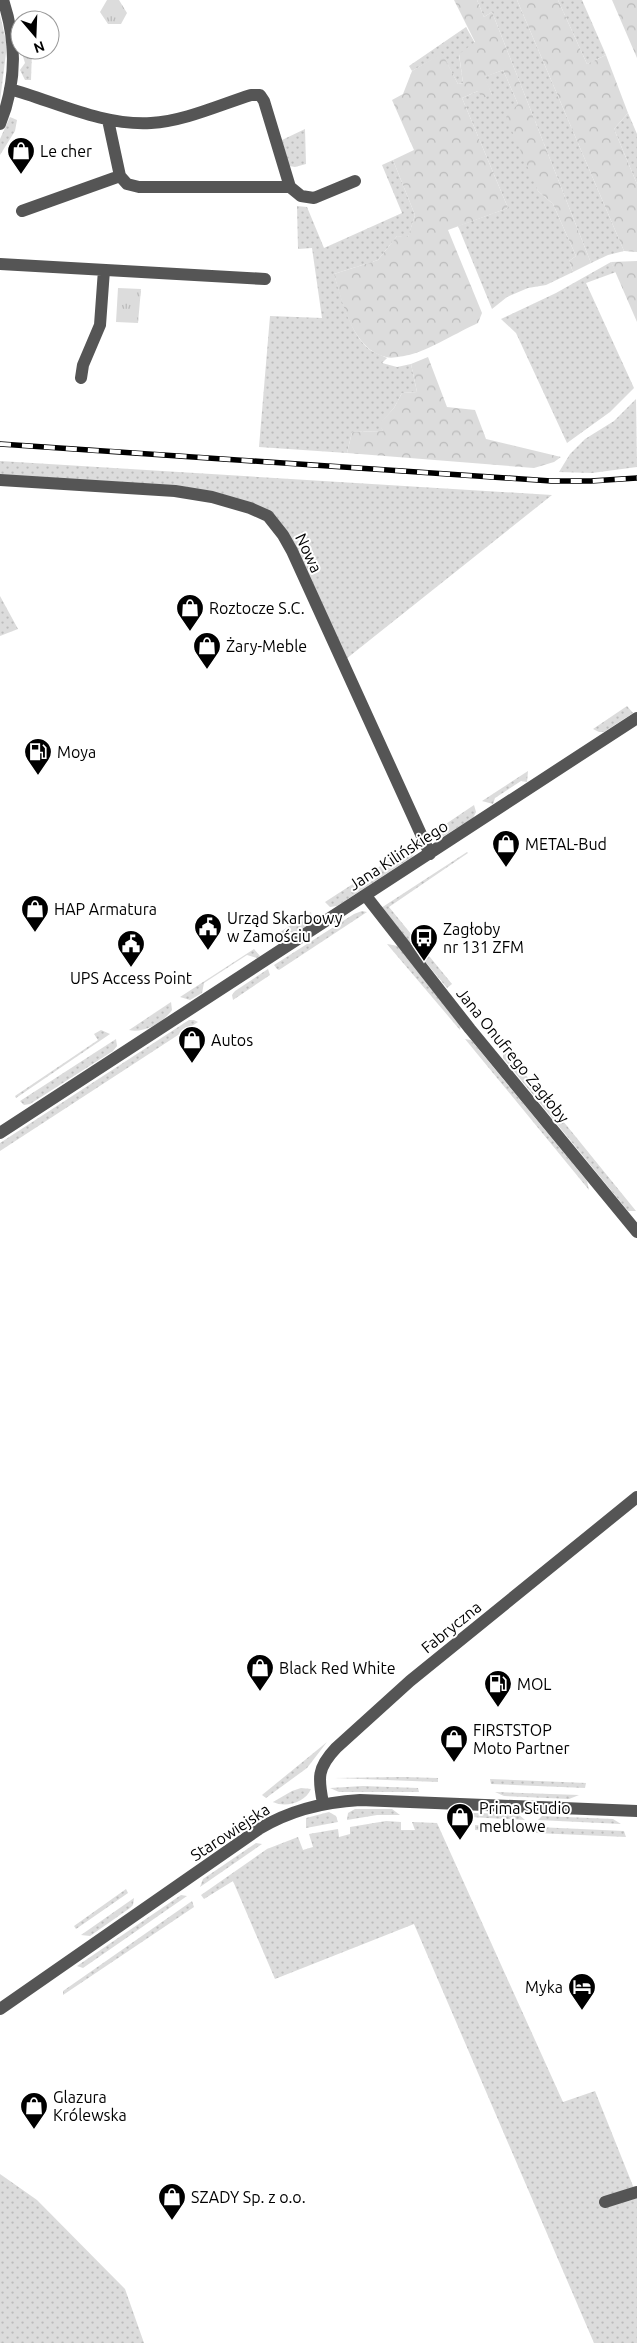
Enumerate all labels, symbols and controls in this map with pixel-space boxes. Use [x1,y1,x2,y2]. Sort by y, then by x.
north arrow [10,10,60,60]
text: N [32,38,47,57]
shop icon: Le cher [6,136,36,175]
place label: Le cher [40,142,92,160]
street label: Nowa [292,530,326,576]
shop icon: Roztocze S.C. [175,593,205,632]
place label: Roztocze S.C. [209,599,305,617]
shop icon: Żary-Meble [192,631,222,670]
place label: Żary-Meble [226,637,307,655]
fuel station icon: Moya [23,737,53,776]
place label: Moya [57,743,96,761]
street label: Jana Kilińskiego [345,816,451,894]
shop icon: METAL-Bud [491,829,521,868]
place label: METAL-Bud [525,835,607,853]
shop icon: HAP Armatura [20,894,50,933]
place label: HAP Armatura [54,900,157,918]
place label: Urząd Skarbowy w Zamościu [227,909,343,945]
public building icon: Urząd Skarbowy w Zamościu [193,912,223,951]
place label: Zagłoby nr 131 ZFM [443,920,524,956]
bus stop icon: Zagłoby nr 131 ZFM [409,923,439,962]
public building icon: UPS Access Point [116,929,146,968]
place label: UPS Access Point [70,969,193,987]
street label: Jana Onufrego Zagłoby [453,984,573,1126]
shop icon: Autos [177,1025,207,1064]
place label: Autos [211,1031,253,1049]
street label: Fabryczna [417,1597,485,1657]
shop icon: Black Red White [245,1653,275,1692]
place label: Black Red White [279,1659,395,1677]
fuel station icon: MOL [483,1669,513,1708]
place label: MOL [517,1675,551,1693]
place label: FIRSTSTOP Moto Partner [473,1721,570,1757]
shop icon: FIRSTSTOP Moto Partner [439,1724,469,1763]
place label: Prima Studio meblowe [479,1799,571,1835]
street label: Starowiejska [187,1800,273,1864]
shop icon: Prima Studio meblowe [445,1802,475,1841]
hotel icon: Myka [567,1972,597,2011]
place label: Myka [525,1978,563,1996]
place label: Glazura Królewska [53,2088,127,2124]
shop icon: Glazura Królewska [19,2091,49,2130]
shop icon: SZADY Sp. z o.o. [157,2182,187,2221]
place label: SZADY Sp. z o.o. [191,2188,306,2206]

